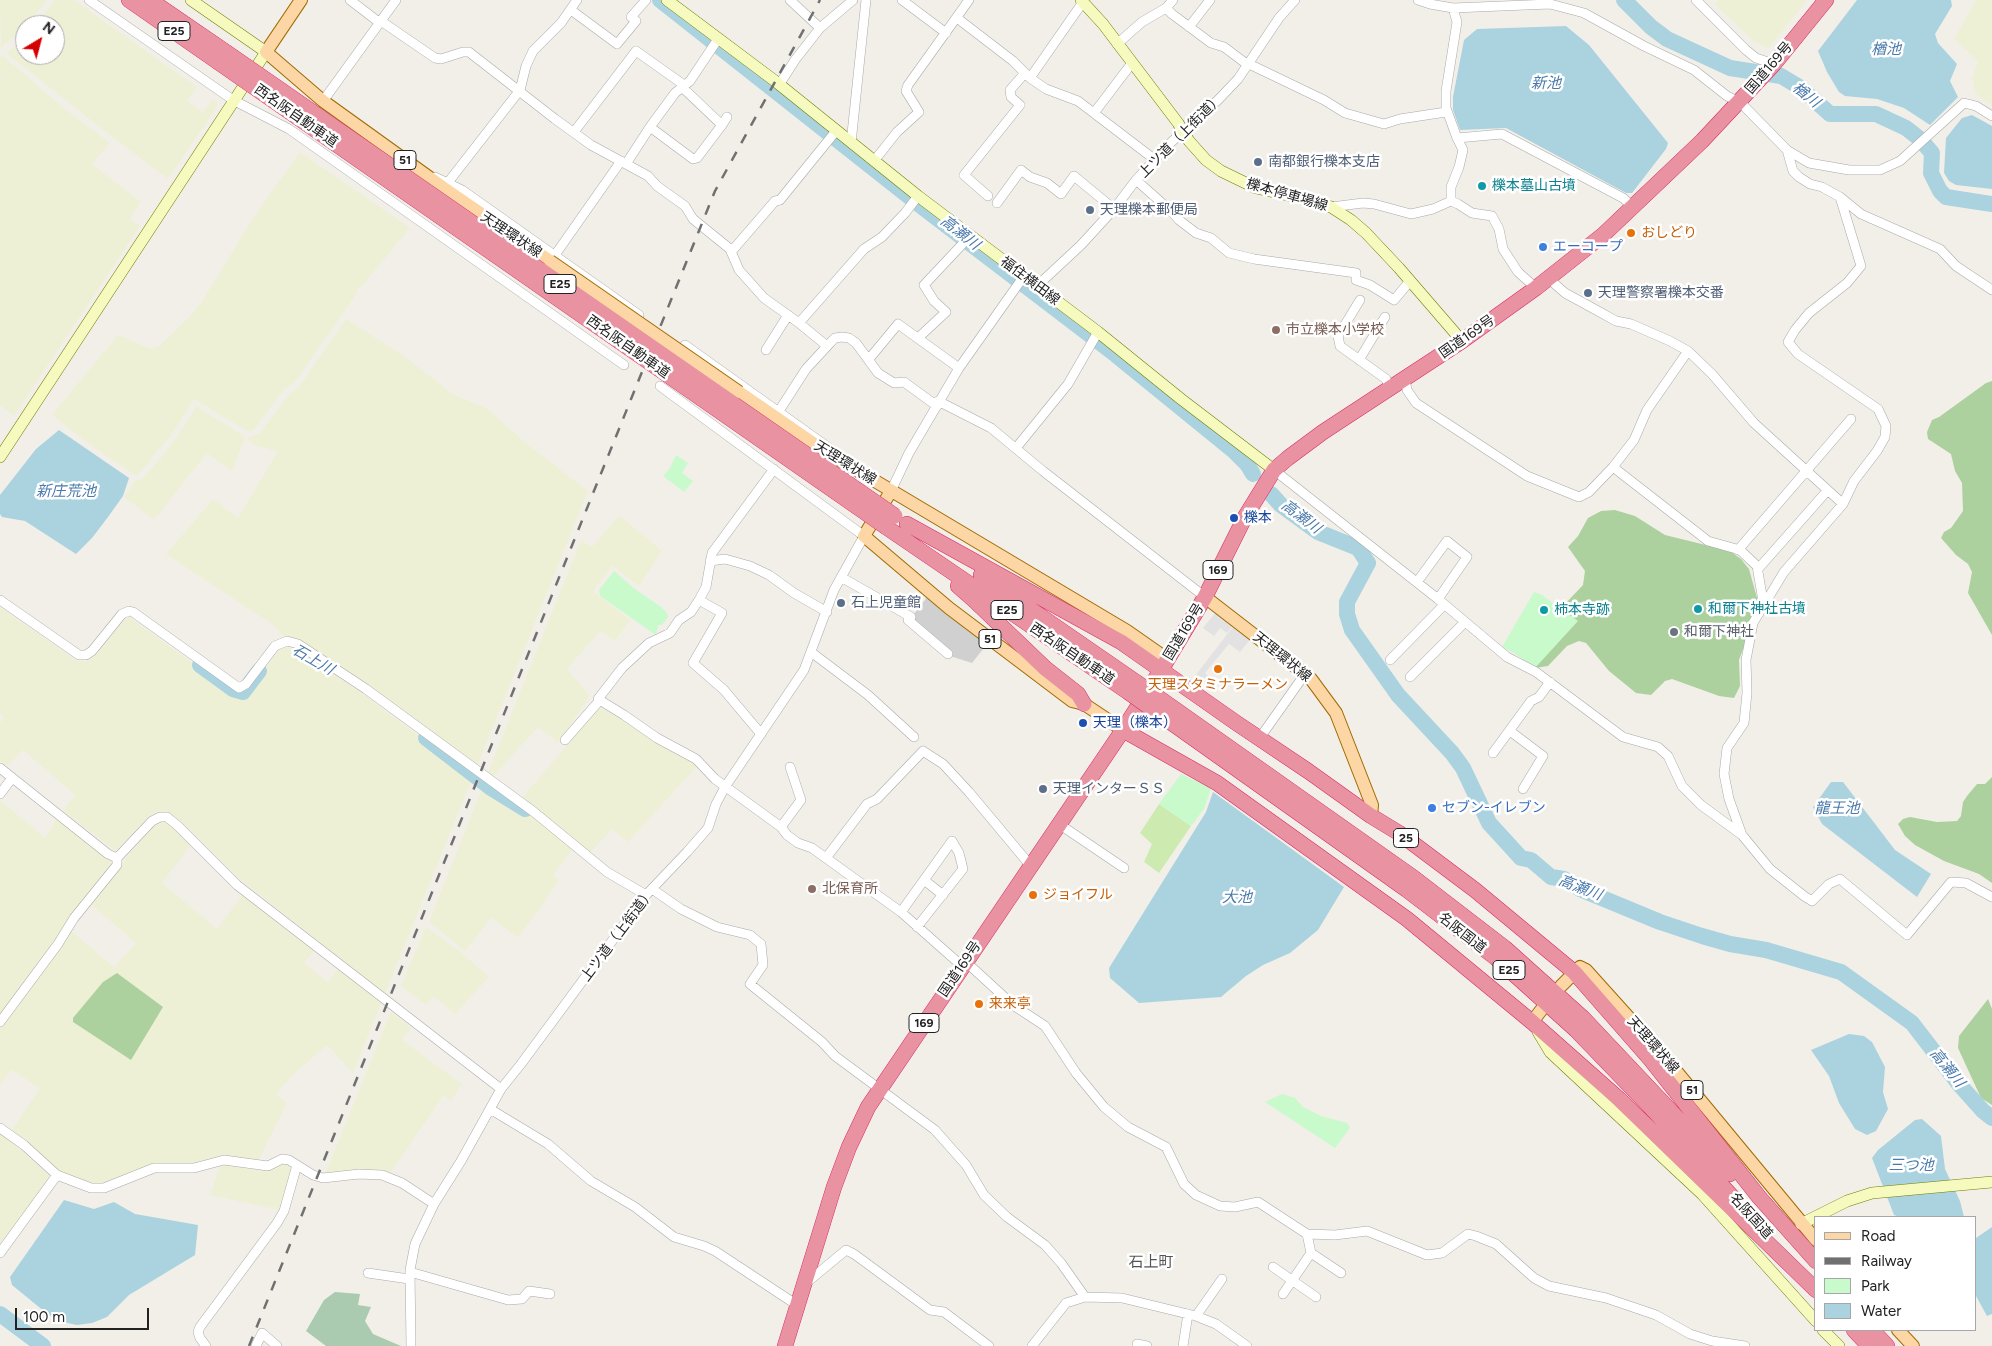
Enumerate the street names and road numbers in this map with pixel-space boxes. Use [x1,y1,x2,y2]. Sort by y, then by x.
road number: E25 [158,22,190,40]
street label: 国道169号 [1742,38,1796,98]
street label: 西名阪自動車道 [251,81,341,151]
street label: 上ツ道（上街道） [1135,90,1227,182]
road number: 51 [394,150,416,170]
street label: 櫟本停車場線 [1244,175,1330,215]
street label: 天理環状線 [477,208,545,262]
street label: 福住横田線 [997,253,1063,309]
road number: E25 [544,274,576,294]
street label: 西名阪自動車道 [583,312,673,382]
street label: 国道169号 [1436,312,1498,362]
street label: 天理環状線 [811,437,879,489]
road number: 169 [1203,560,1233,580]
road number: E25 [991,600,1023,620]
street label: 国道169号 [1160,600,1208,664]
street label: 西名阪自動車道 [1027,620,1117,688]
street label: 天理環状線 [1250,628,1314,686]
road number: 51 [979,630,1001,648]
road number: 25 [1394,828,1418,848]
street label: 上ツ道（上街道） [578,885,658,985]
street label: 名阪国道 [1435,909,1489,957]
street label: 国道169号 [935,938,985,1000]
road number: E25 [1493,960,1525,980]
street label: 天理環状線 [1624,1013,1682,1077]
road number: 169 [909,1014,939,1032]
road number: 51 [1681,1080,1703,1100]
street label: 名阪国道 [1726,1190,1776,1242]

